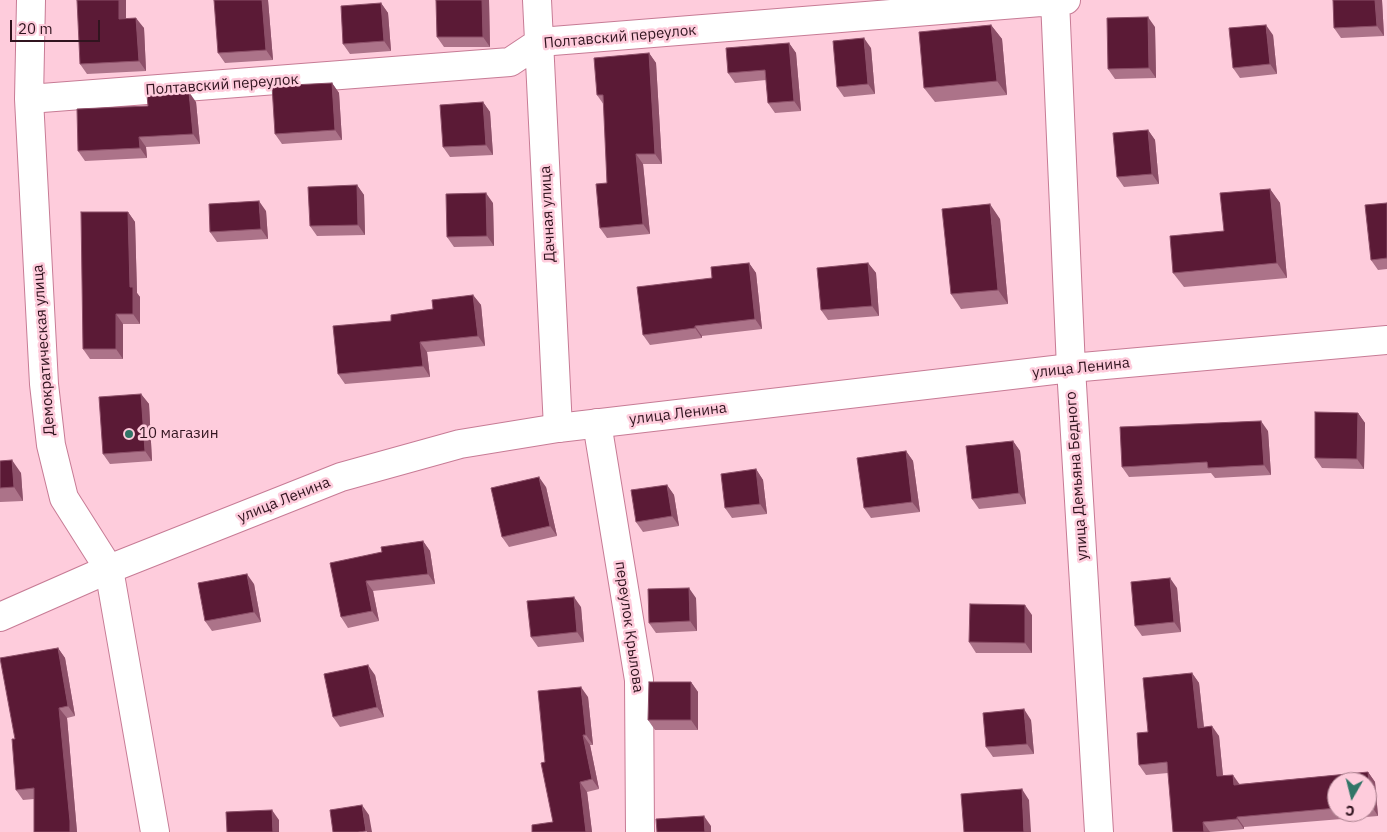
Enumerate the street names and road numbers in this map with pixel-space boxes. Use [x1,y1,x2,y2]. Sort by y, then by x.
street label: Полтавский переулок [543,21,697,53]
street label: Полтавский переулок [145,71,299,99]
street label: Дачная улица [536,165,560,263]
street label: Демократическая улица [29,264,59,436]
street label: улица Ленина [1031,354,1131,382]
street label: улица Демьяна Бедного [1062,391,1092,561]
street label: улица Ленина [628,399,728,429]
street label: улица Ленина [235,473,333,527]
street label: переулок Крылова [611,560,647,694]

